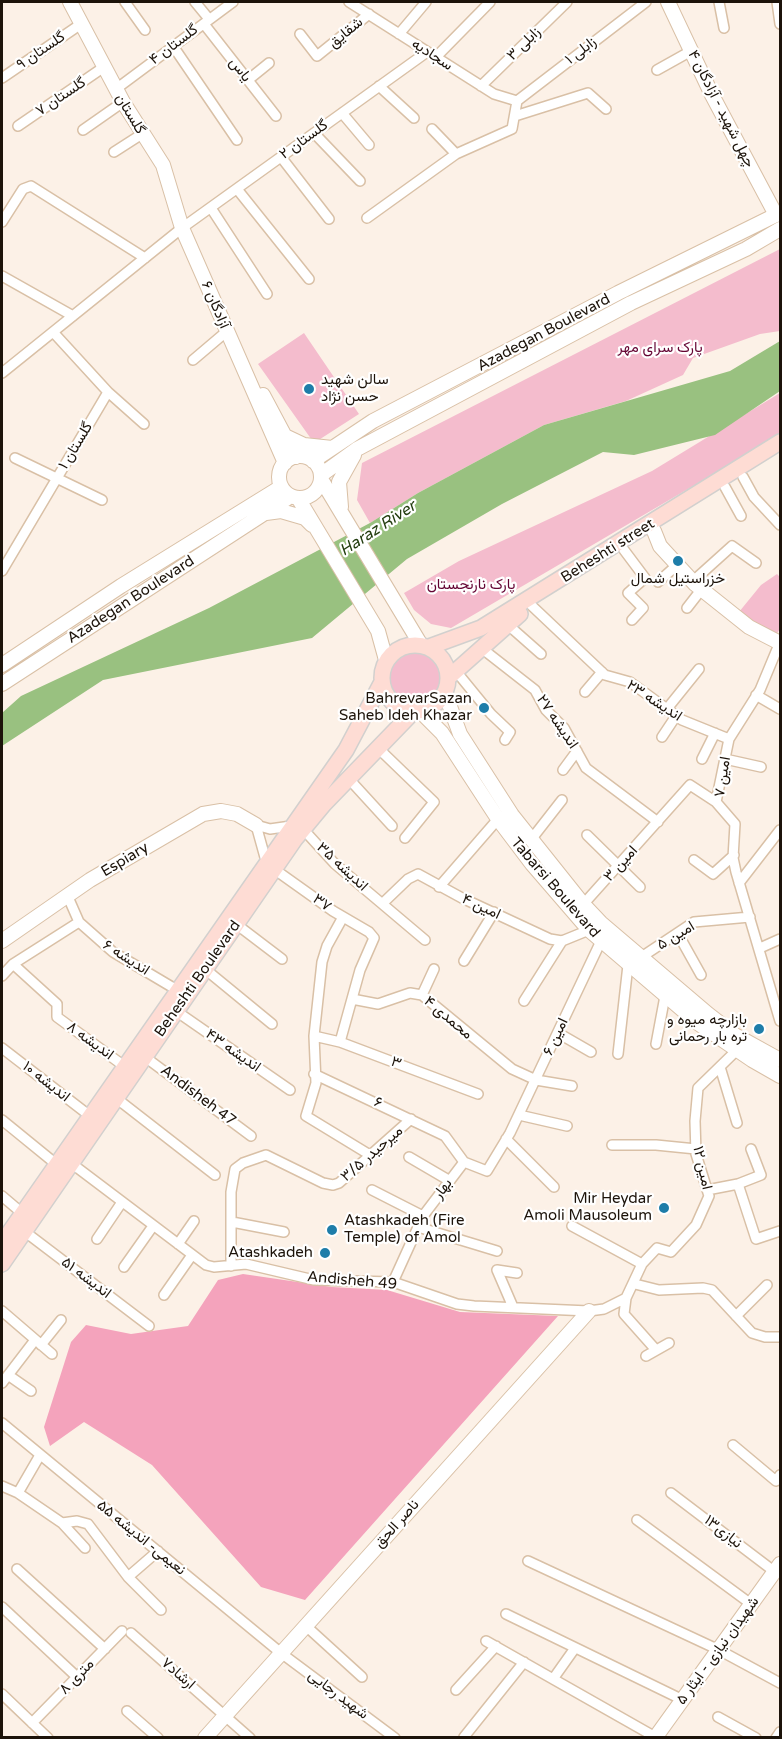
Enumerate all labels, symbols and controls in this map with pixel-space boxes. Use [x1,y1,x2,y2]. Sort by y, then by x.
street label: شقایق [325,14,367,52]
street label: گلستان ۴ [146,21,202,69]
street label: زابلی ۳ [503,23,545,65]
street label: گلستان ۹ [13,28,69,74]
street label: زابلی ۱ [562,33,600,69]
street label: سجادیه [408,35,456,75]
street label: چهل شهید - آزادگان ۴ [684,47,758,171]
street label: یاس [225,54,255,86]
street label: گلستان ۷ [32,74,90,120]
street label: گلستان [111,91,149,137]
street label: گلستان ۲ [276,116,332,164]
street label: آزادگان ۶ [197,278,233,332]
street label: Azadegan Boulevard [474,290,614,376]
park label: پارک سرای مهر [617,339,703,357]
place label: سالن شهید حسن نژاد [321,371,389,406]
marker: سالن شهید حسن نژاد [302,382,316,396]
street label: گلستان ۱ [55,419,97,473]
water label: Haraz River [336,497,420,561]
street label: Beheshti street [558,515,658,587]
street label: Azadegan Boulevard [64,552,198,648]
marker: خزراستیل شمال [671,554,685,568]
place label: خزراستیل شمال [631,570,725,588]
park label: پارک نارنجستان [427,576,515,594]
street label: اندیشه ۲۳ [623,676,685,726]
place label: BahrevarSazan Saheb Ideh Khazar [339,690,472,725]
street label: اندیشه ۲۷ [532,692,582,752]
marker: BahrevarSazan Saheb Ideh Khazar [477,701,491,715]
street label: امین ۷ [711,755,735,799]
street label: Tabarsi Boulevard [507,834,603,942]
street label: Espiary [98,839,152,881]
street label: اندیشه ۳۵ [313,839,371,895]
street label: امین ۳ [600,842,642,886]
street label: ۳۷ [309,890,335,916]
street label: امین ۴ [459,890,503,924]
street label: Beheshti Boulevard [151,917,245,1041]
street label: امین ۵ [654,918,698,954]
street label: اندیشه ۶ [99,936,153,980]
street label: محمدی ۴ [420,993,476,1043]
place label: بازارچه میوه و تره بار رحمانی [667,1011,747,1046]
street label: امین ۶ [540,1015,572,1059]
street label: اندیشه ۸ [63,1018,117,1064]
marker: بازارچه میوه و تره بار رحمانی [752,1022,766,1036]
street label: اندیشه ۴۳ [202,1026,264,1076]
street label: ۳ [388,1053,404,1073]
street label: اندیشه ۱۰ [19,1058,73,1106]
street label: Andisheh 47 [157,1062,239,1130]
street label: ۶ [371,1093,385,1113]
street label: میرحیدر ۳/۵ [337,1122,407,1186]
street label: امین ۱۲ [688,1144,716,1192]
street label: بهار [430,1175,456,1203]
place label: Mir Heydar Amoli Mausoleum [523,1190,652,1225]
marker: Mir Heydar Amoli Mausoleum [657,1201,671,1215]
place label: Atashkadeh (Fire Temple) of Amol [344,1212,464,1247]
marker: Atashkadeh (Fire Temple) of Amol [325,1223,339,1237]
place label: Atashkadeh [228,1244,313,1262]
marker: Atashkadeh [318,1246,332,1260]
street label: اندیشه ۵۱ [57,1253,115,1303]
street label: Andisheh 49 [306,1268,398,1294]
street label: ناصر الحق [371,1496,423,1552]
street label: نعیمی- اندیشه ۵۵ [93,1497,189,1579]
street label: نیازی۱۳ [700,1511,746,1553]
street label: شهیدان نیازی - ایثار ۵ [673,1593,763,1709]
street label: ارشاد۷ [157,1654,199,1694]
street label: ۸ متری [56,1655,98,1699]
street label: شهید رجایی [304,1666,372,1724]

